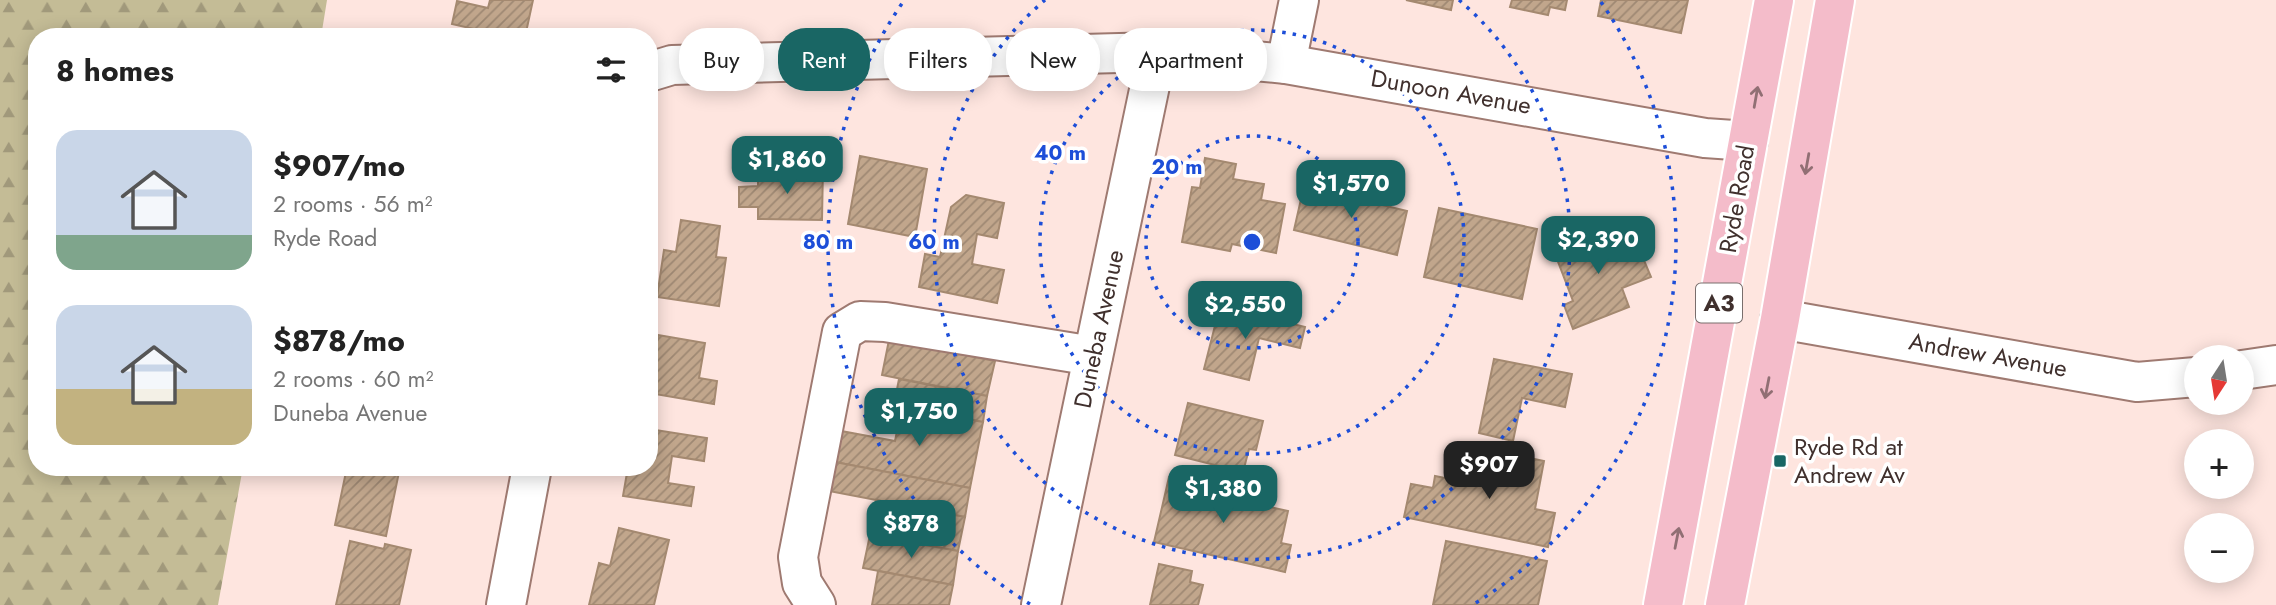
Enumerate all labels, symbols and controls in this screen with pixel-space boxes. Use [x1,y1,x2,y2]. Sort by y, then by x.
chip: Buy [679,28,764,91]
chip: Rent [778,28,870,91]
chip: Filters [884,28,992,91]
chip: New [1006,28,1100,91]
chip: Apartment [1114,28,1267,91]
text: 8 homes [56,49,174,92]
icon: filters [592,51,630,89]
street label: Dunoon Avenue [1368,60,1534,123]
one-way arrow [1750,86,1763,109]
pin: $1,860 [730,136,844,196]
text: 40 m [1034,138,1086,168]
text: $1,860 [748,142,826,176]
street label: Ryde Road [1710,142,1763,256]
text: $907/mo [273,144,405,187]
text: 20 m [1151,152,1203,182]
one-way arrow [1800,152,1813,175]
icon: home [112,158,196,242]
pin: $1,570 [1294,160,1408,220]
text: $1,570 [1312,166,1390,200]
text: 2 rooms · 56 m² [273,187,433,221]
pin: $2,390 [1541,216,1655,276]
text: Ryde Road [273,221,377,255]
text: $2,390 [1557,222,1639,256]
text: 80 m [803,227,853,257]
text: 60 m [908,227,960,257]
centre of rings [1240,230,1264,254]
street label: Duneba Avenue [1065,246,1132,411]
pin: $2,550 [1188,282,1302,341]
road number: A3 [1696,284,1742,322]
text: $2,550 [1204,287,1286,321]
text: $878/mo [273,319,405,362]
street label: Andrew Avenue [1906,323,2070,386]
icon: home [112,333,196,417]
north arrow [2184,345,2254,415]
map controls [2184,345,2254,583]
text: 2 rooms · 60 m² [273,362,433,396]
one-way arrow [1759,376,1773,399]
pin: $1,750 [862,388,976,448]
text: $1,750 [880,394,958,428]
text: Duneba Avenue [273,396,427,430]
place label: Ryde Rd at Andrew Av [1794,429,1905,492]
button: + [2184,429,2254,499]
pin: $907 [1448,442,1530,501]
text: $907 [1460,447,1518,481]
marker: Ryde Rd at Andrew Av [1772,453,1788,469]
pin: $1,380 [1166,466,1280,525]
text: $1,380 [1184,471,1262,505]
pin: $878 [870,500,952,560]
text: $878 [883,506,939,540]
button: − [2184,513,2254,583]
one-way arrow [1670,527,1684,550]

